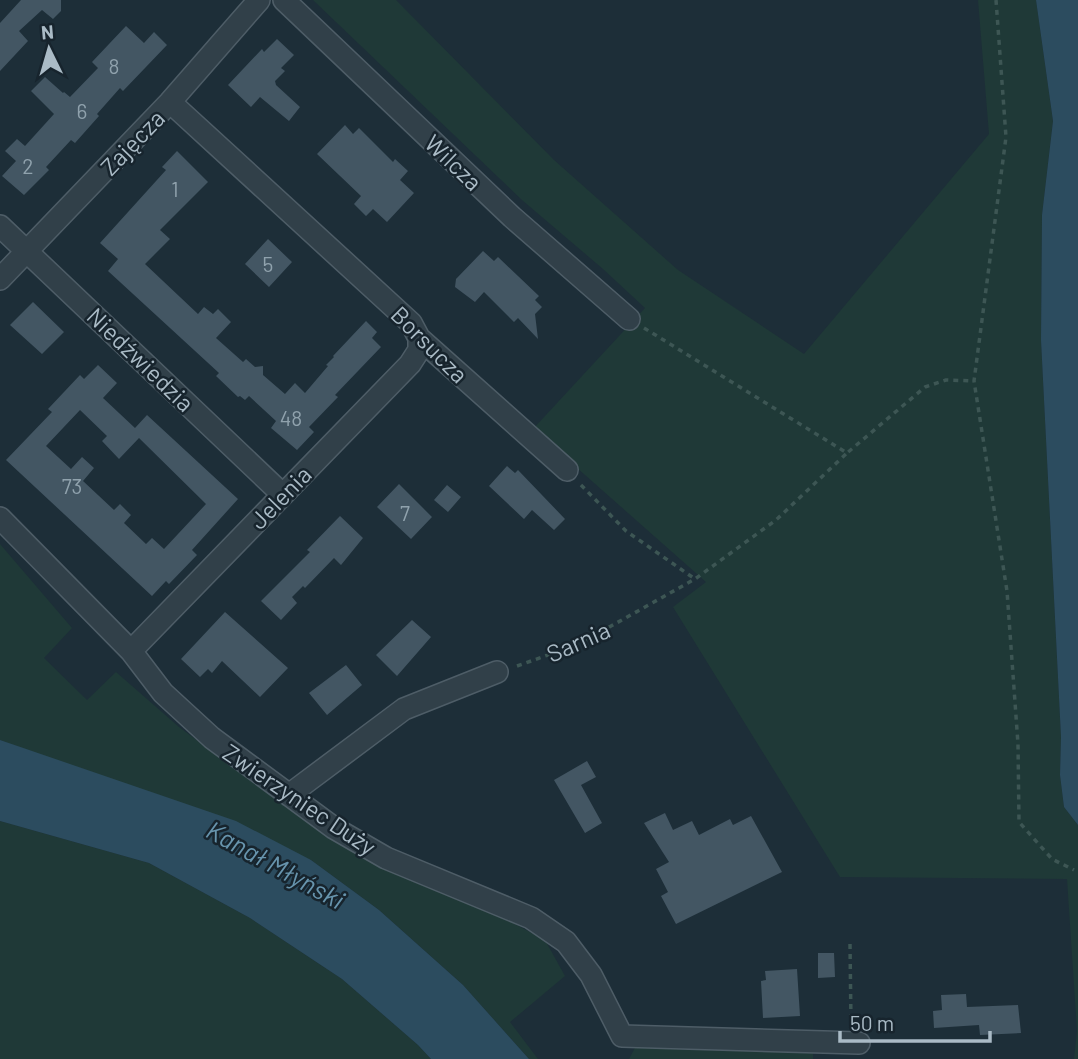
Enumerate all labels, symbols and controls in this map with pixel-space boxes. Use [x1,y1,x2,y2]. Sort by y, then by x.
north arrow [14,14,84,84]
text: N [40,20,55,44]
house number: 8 [109,53,119,78]
house number: 6 [77,98,87,123]
street label: Zajęcza [94,103,170,181]
street label: Wilcza [419,128,489,196]
house number: 2 [22,153,34,178]
house number: 1 [171,176,179,201]
house number: 5 [263,251,273,276]
street label: Borsucza [386,300,474,388]
street label: Niedźwiedzia [82,301,200,417]
house number: 48 [280,405,302,430]
street label: Jelenia [243,459,317,535]
house number: 73 [62,473,82,498]
house number: 7 [400,500,410,525]
street label: Sarnia [542,614,614,668]
street label: Zwierzyniec Duży [218,737,382,861]
water label: Kanał Młyński [202,813,351,915]
scale bar [840,1000,990,1044]
text: 50 m [850,1010,894,1035]

